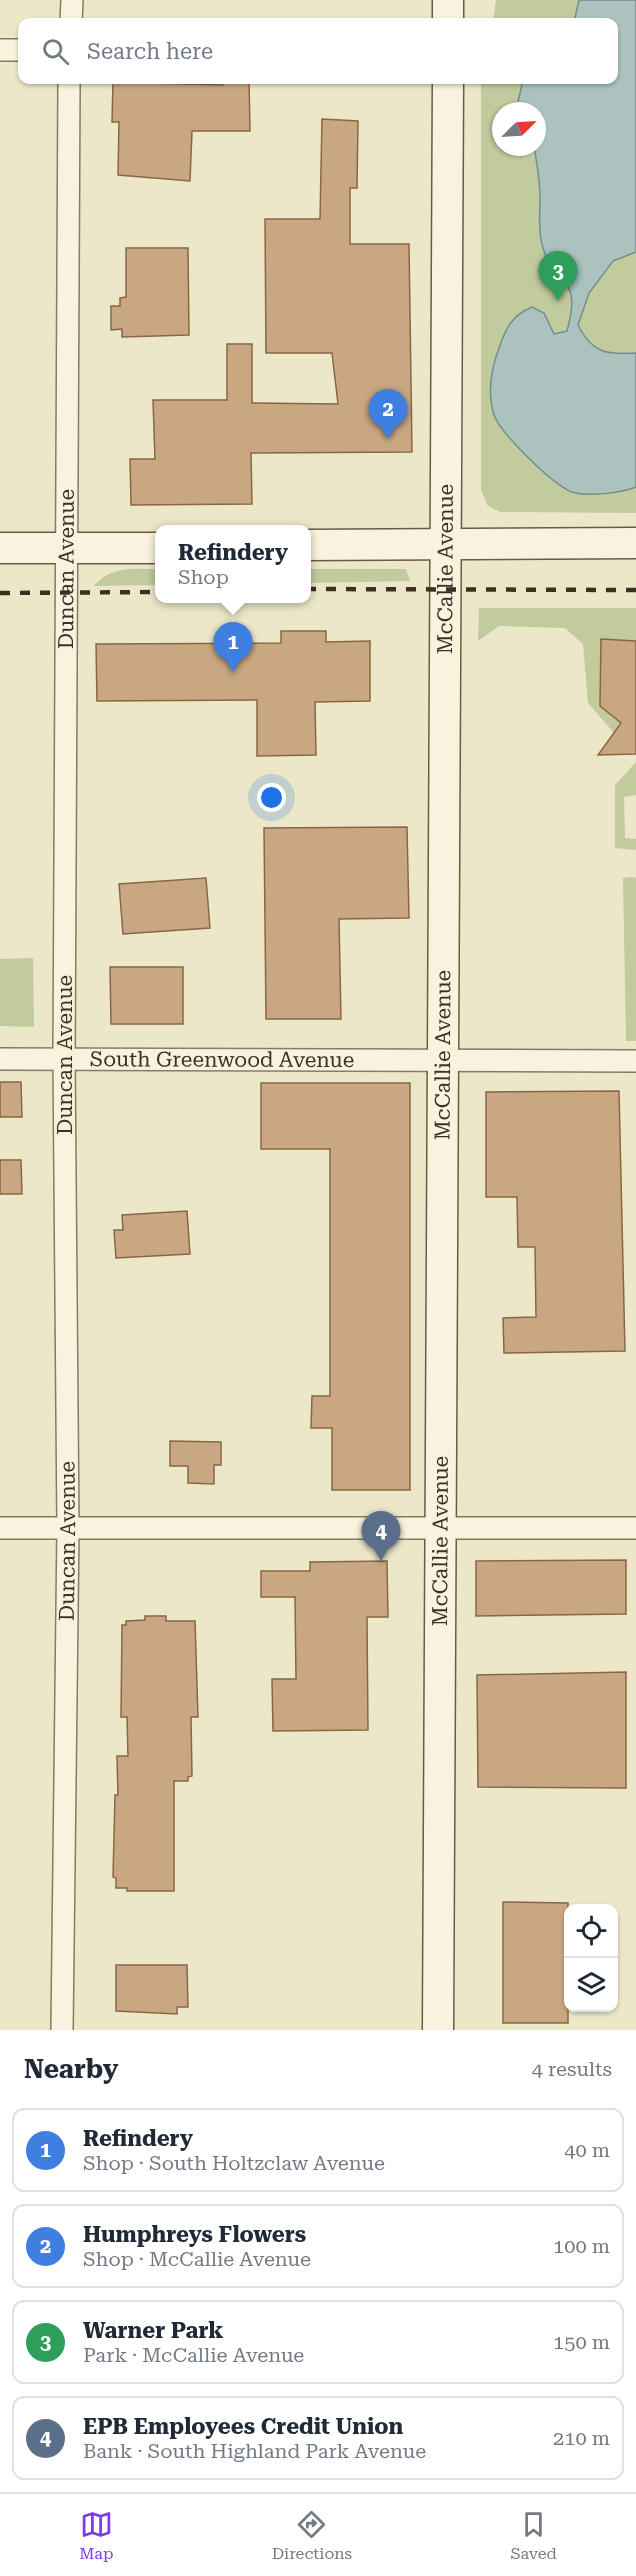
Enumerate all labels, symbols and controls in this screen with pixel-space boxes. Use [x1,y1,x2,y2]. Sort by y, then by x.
search box [18,18,618,84]
icon: search [39,35,72,68]
text: Search here [87,39,213,64]
north arrow [492,102,546,156]
pin: 3 [538,252,578,301]
pin: 2 [368,390,408,439]
street label: McCallie Avenue [433,484,458,654]
street label: Duncan Avenue [54,489,79,649]
popup [155,525,311,603]
text: Refindery [178,540,288,565]
text: Shop [178,565,229,589]
pin: 1 [214,622,252,672]
your location [257,783,286,812]
street label: McCallie Avenue [431,970,455,1140]
street label: Duncan Avenue [53,975,77,1135]
street label: South Greenwood Avenue [90,1047,354,1072]
street label: McCallie Avenue [428,1456,453,1626]
street label: Duncan Avenue [55,1461,80,1621]
pin: 4 [362,1512,400,1561]
map controls [564,1904,618,2012]
button: locate [564,1904,618,1958]
button: layers [564,1958,618,2012]
text: Nearby [24,2054,118,2084]
text: 4 results [532,2057,612,2081]
text: Refindery [83,2126,193,2151]
text: 1 [40,2138,51,2162]
text: 40 m [564,2138,610,2162]
text: Shop · South Holtzclaw Avenue [83,2151,385,2175]
text: Humphreys Flowers [83,2222,306,2247]
text: 2 [40,2234,51,2258]
text: 100 m [553,2234,610,2258]
text: Shop · McCallie Avenue [83,2247,311,2271]
text: Warner Park [83,2318,224,2343]
text: 3 [40,2330,51,2354]
text: 150 m [553,2330,610,2354]
text: Park · McCallie Avenue [83,2343,304,2367]
text: EPB Employees Credit Union [83,2414,403,2439]
text: 4 [40,2426,51,2450]
text: 210 m [553,2426,610,2450]
text: Bank · South Highland Park Avenue [83,2439,426,2463]
tab: Map [79,2508,113,2563]
tab: Directions [272,2508,352,2563]
tab: Saved [510,2508,557,2563]

